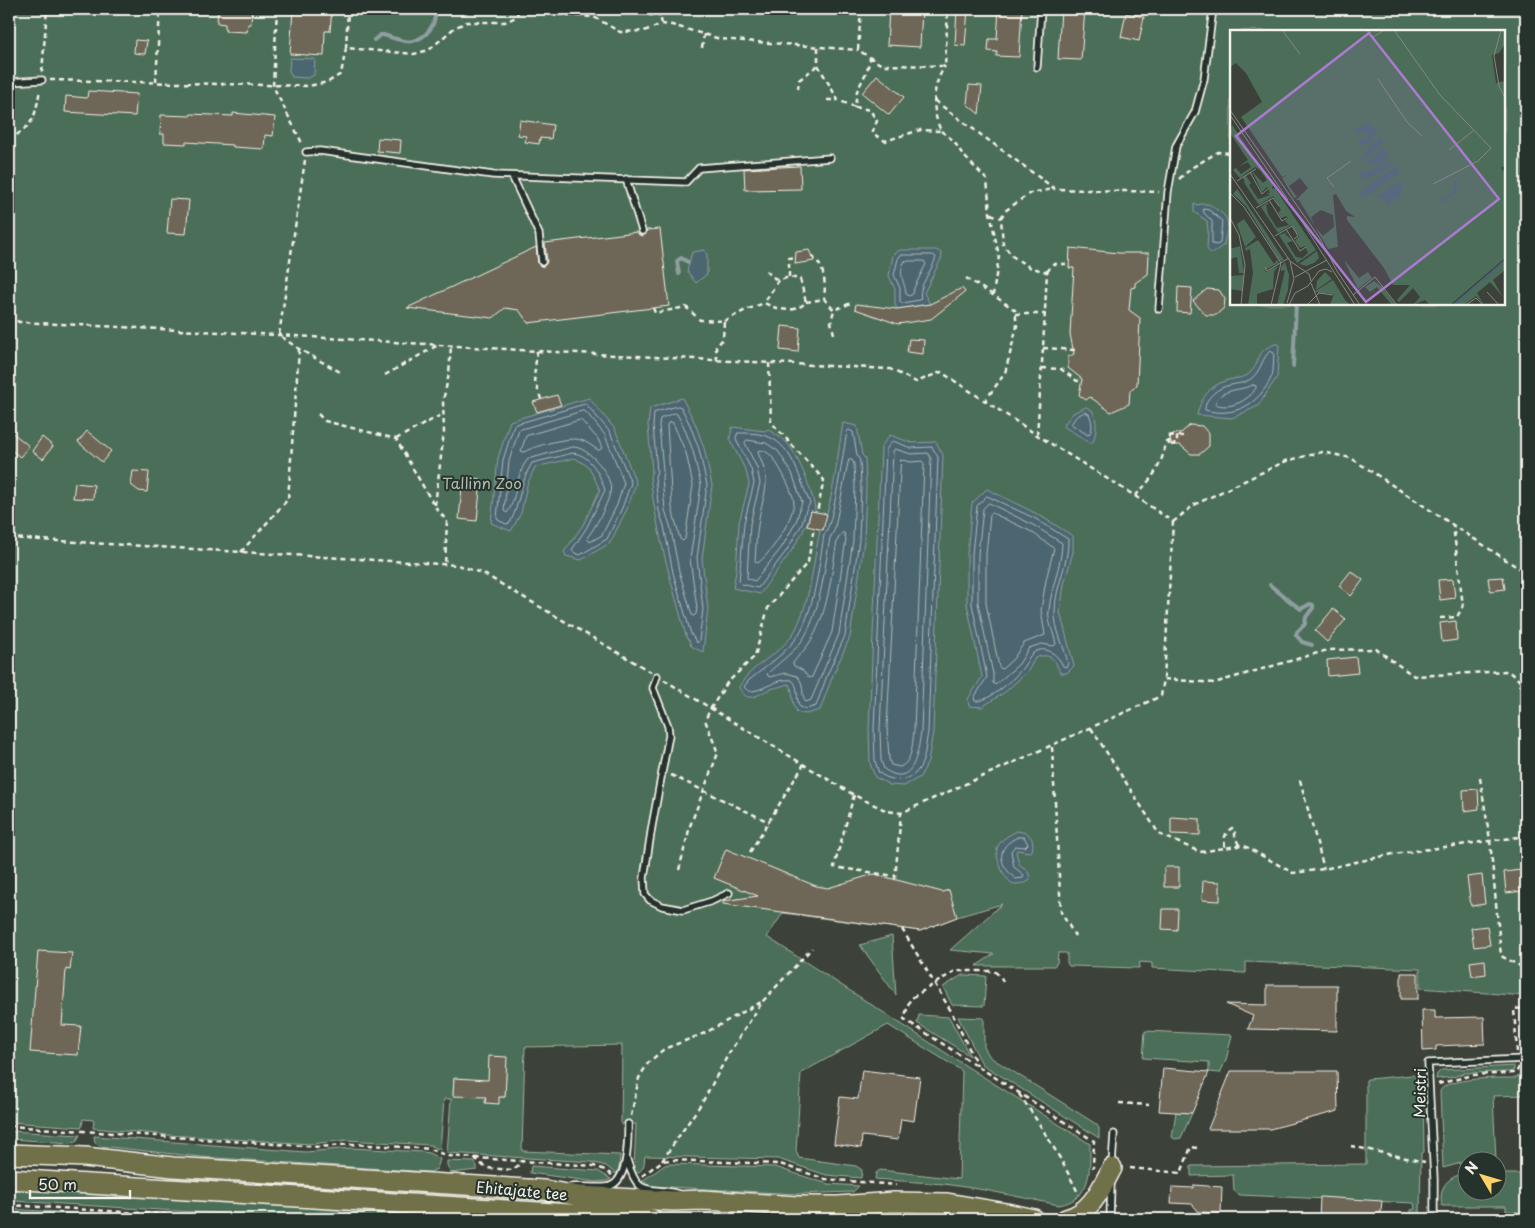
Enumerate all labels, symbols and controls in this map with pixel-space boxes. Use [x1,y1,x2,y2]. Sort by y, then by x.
inset map [1230,30,1505,305]
park label: Tallinn Zoo [442,471,522,494]
street label: Meistri [1407,1068,1431,1118]
north arrow [1458,1150,1508,1200]
text: N [1460,1157,1483,1179]
scale bar [30,1168,130,1200]
text: 50 m [38,1172,77,1195]
street label: Ehitajate tee [475,1175,569,1205]

